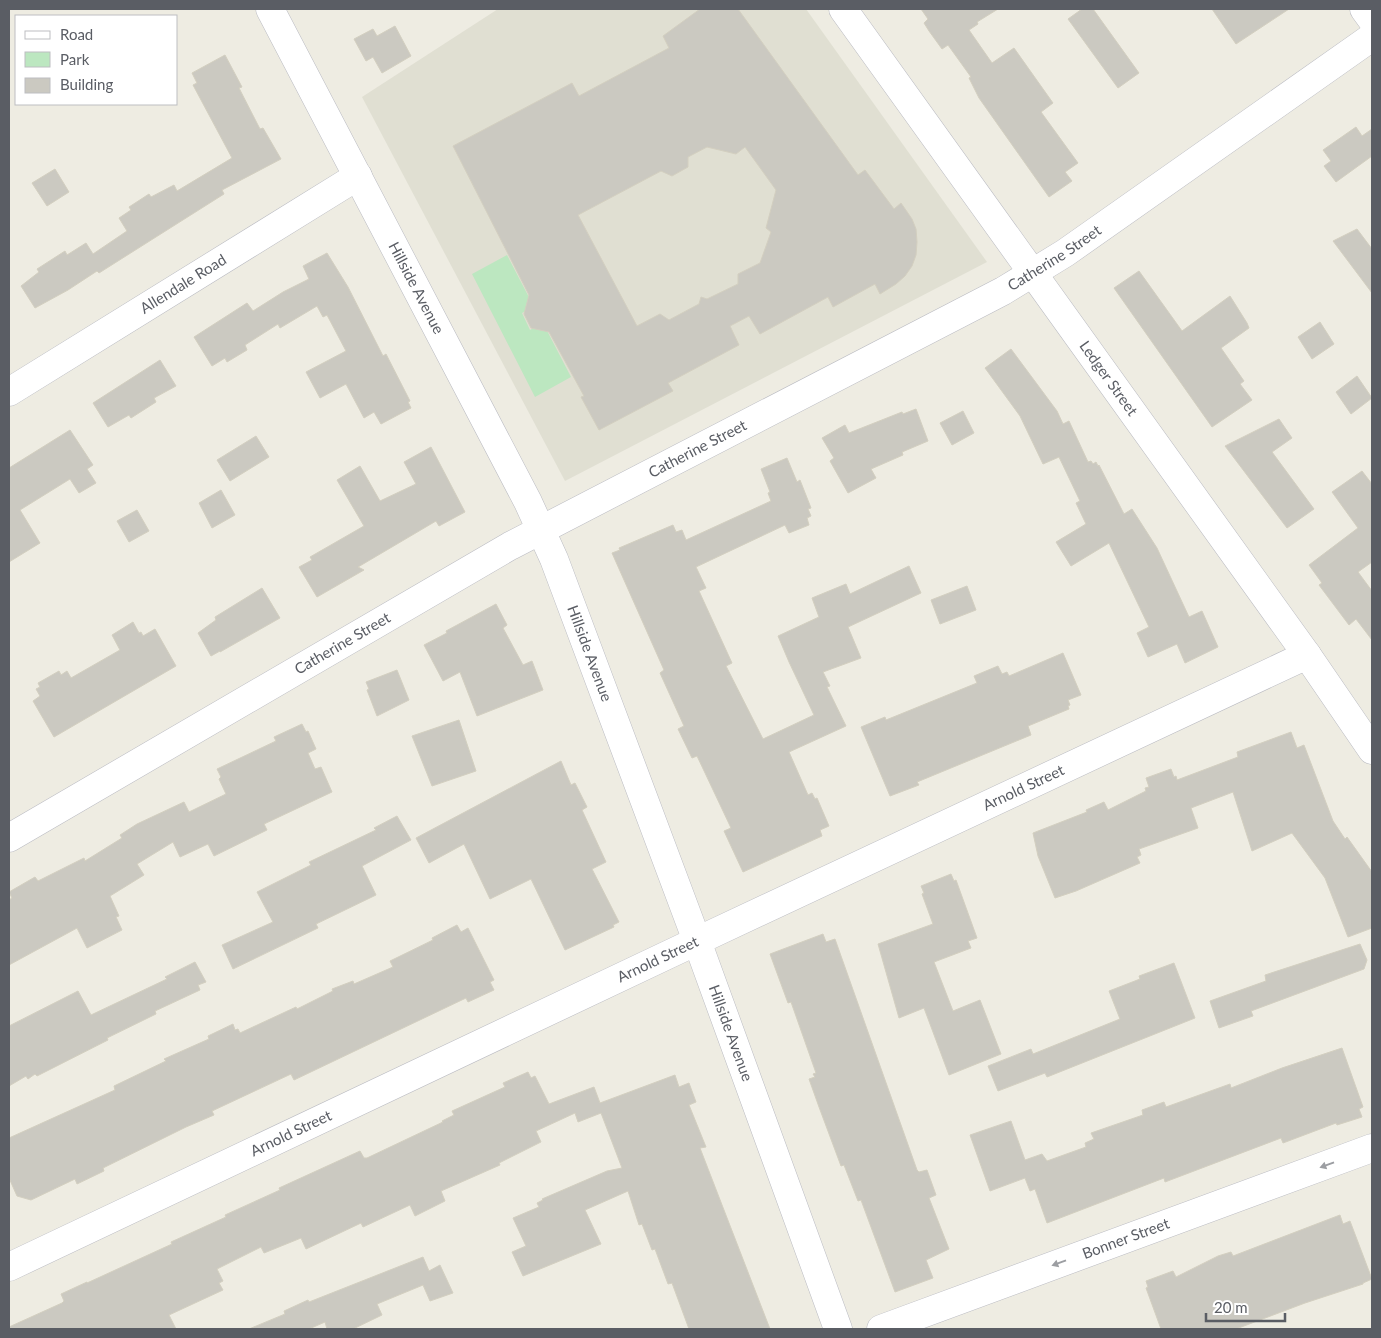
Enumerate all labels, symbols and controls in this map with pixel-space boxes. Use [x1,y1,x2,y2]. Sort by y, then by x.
legend [15,15,178,105]
text: Road [60,25,93,43]
text: Park [60,50,90,68]
text: Building [60,75,113,93]
street label: Catherine Street [1004,220,1105,294]
street label: Hillside Avenue [385,238,448,337]
street label: Allendale Road [136,250,229,317]
street label: Ledger Street [1076,337,1142,419]
street label: Catherine Street [645,415,750,481]
street label: Hillside Avenue [564,602,617,704]
street label: Catherine Street [291,608,394,678]
street label: Arnold Street [980,760,1067,814]
street label: Arnold Street [614,931,702,986]
street label: Hillside Avenue [706,982,757,1084]
street label: Arnold Street [247,1105,335,1159]
one-way arrow [1319,1161,1334,1169]
street label: Bonner Street [1080,1213,1172,1262]
one-way arrow [1051,1259,1066,1267]
scale bar [1206,1290,1285,1322]
text: 20 m [1214,1298,1248,1316]

